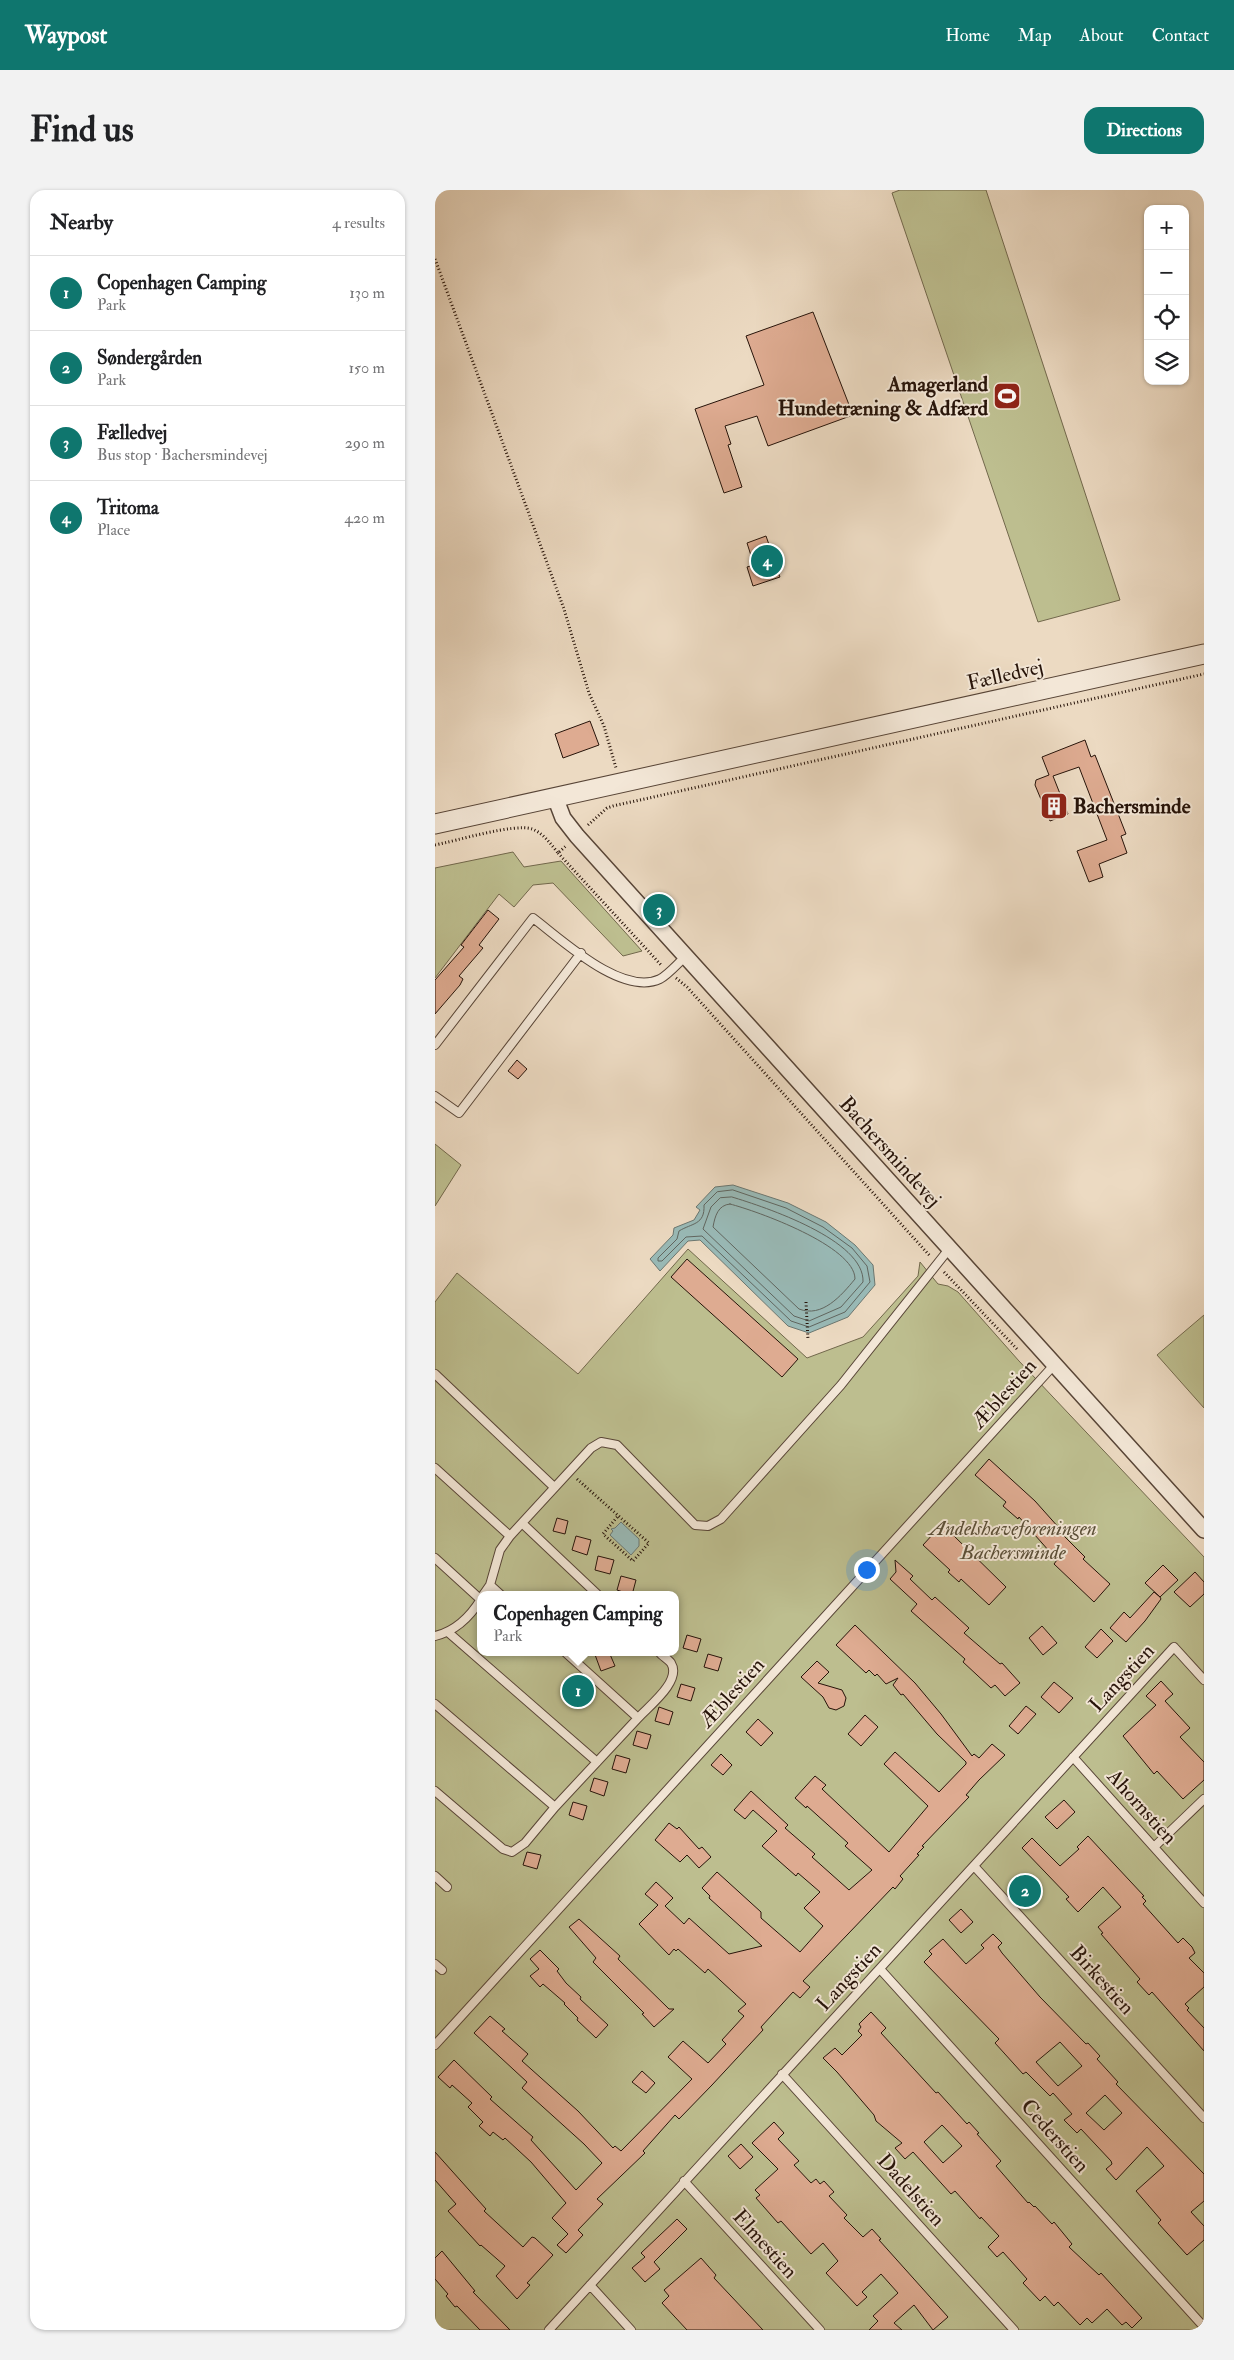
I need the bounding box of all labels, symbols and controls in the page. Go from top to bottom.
text: Waypost [25,20,107,51]
text: Home [945,24,990,47]
text: Map [1018,24,1052,47]
text: About [1080,24,1124,47]
text: Contact [1152,24,1209,47]
button: Directions [1084,107,1204,154]
text: Find us [30,108,134,152]
map controls [1144,205,1189,385]
button: + [1144,205,1189,250]
text: Nearby [50,209,113,236]
text: 4 results [332,213,385,233]
button: − [1144,250,1189,295]
text: Copenhagen Camping [97,271,266,295]
text: 1 [63,283,69,303]
text: 130 m [349,283,385,303]
text: Park [97,295,126,315]
button: locate [1144,295,1189,340]
button: layers [1144,340,1189,385]
text: Søndergården [97,346,202,370]
text: 2 [62,358,70,378]
text: 150 m [348,358,385,378]
text: Park [97,370,126,390]
place label: Amagerland Hundetræning & Adfærd [778,371,989,422]
sports icon: Amagerland Hundetræning & Adfærd [992,381,1022,411]
text: Fælledvej [97,421,167,445]
text: 3 [63,433,69,453]
text: 290 m [345,433,385,453]
text: Bus stop · Bachersmindevej [97,445,268,465]
text: Tritoma [97,496,159,520]
text: 4 [62,508,70,528]
text: 420 m [344,508,385,528]
text: Place [97,520,130,540]
pin: 4 [751,542,783,580]
street label: Fælledvej [964,653,1046,697]
building icon: Bachersminde [1039,791,1069,821]
place label: Bachersminde [1073,793,1191,820]
pin: 3 [643,891,675,929]
street label: Bachersmindevej [833,1091,947,1213]
street label: Æblestien [965,1353,1043,1436]
park label: Andelshaveforeningen Bachersminde [927,1515,1097,1566]
your location [854,1557,880,1583]
popup [477,1591,679,1656]
text: Copenhagen Camping [493,1602,663,1626]
text: Park [493,1626,522,1646]
street label: Langstien [1083,1638,1161,1718]
street label: Æblestien [693,1652,771,1735]
pin: 1 [562,1672,594,1710]
street label: Ahornstien [1100,1763,1183,1850]
pin: 2 [1009,1872,1041,1910]
street label: Langstien [810,1937,888,2017]
street label: Birkestien [1064,1940,1140,2021]
street label: Cederstien [1015,2093,1095,2179]
street label: Dadelstien [871,2148,951,2232]
street label: Elmestien [727,2204,803,2285]

